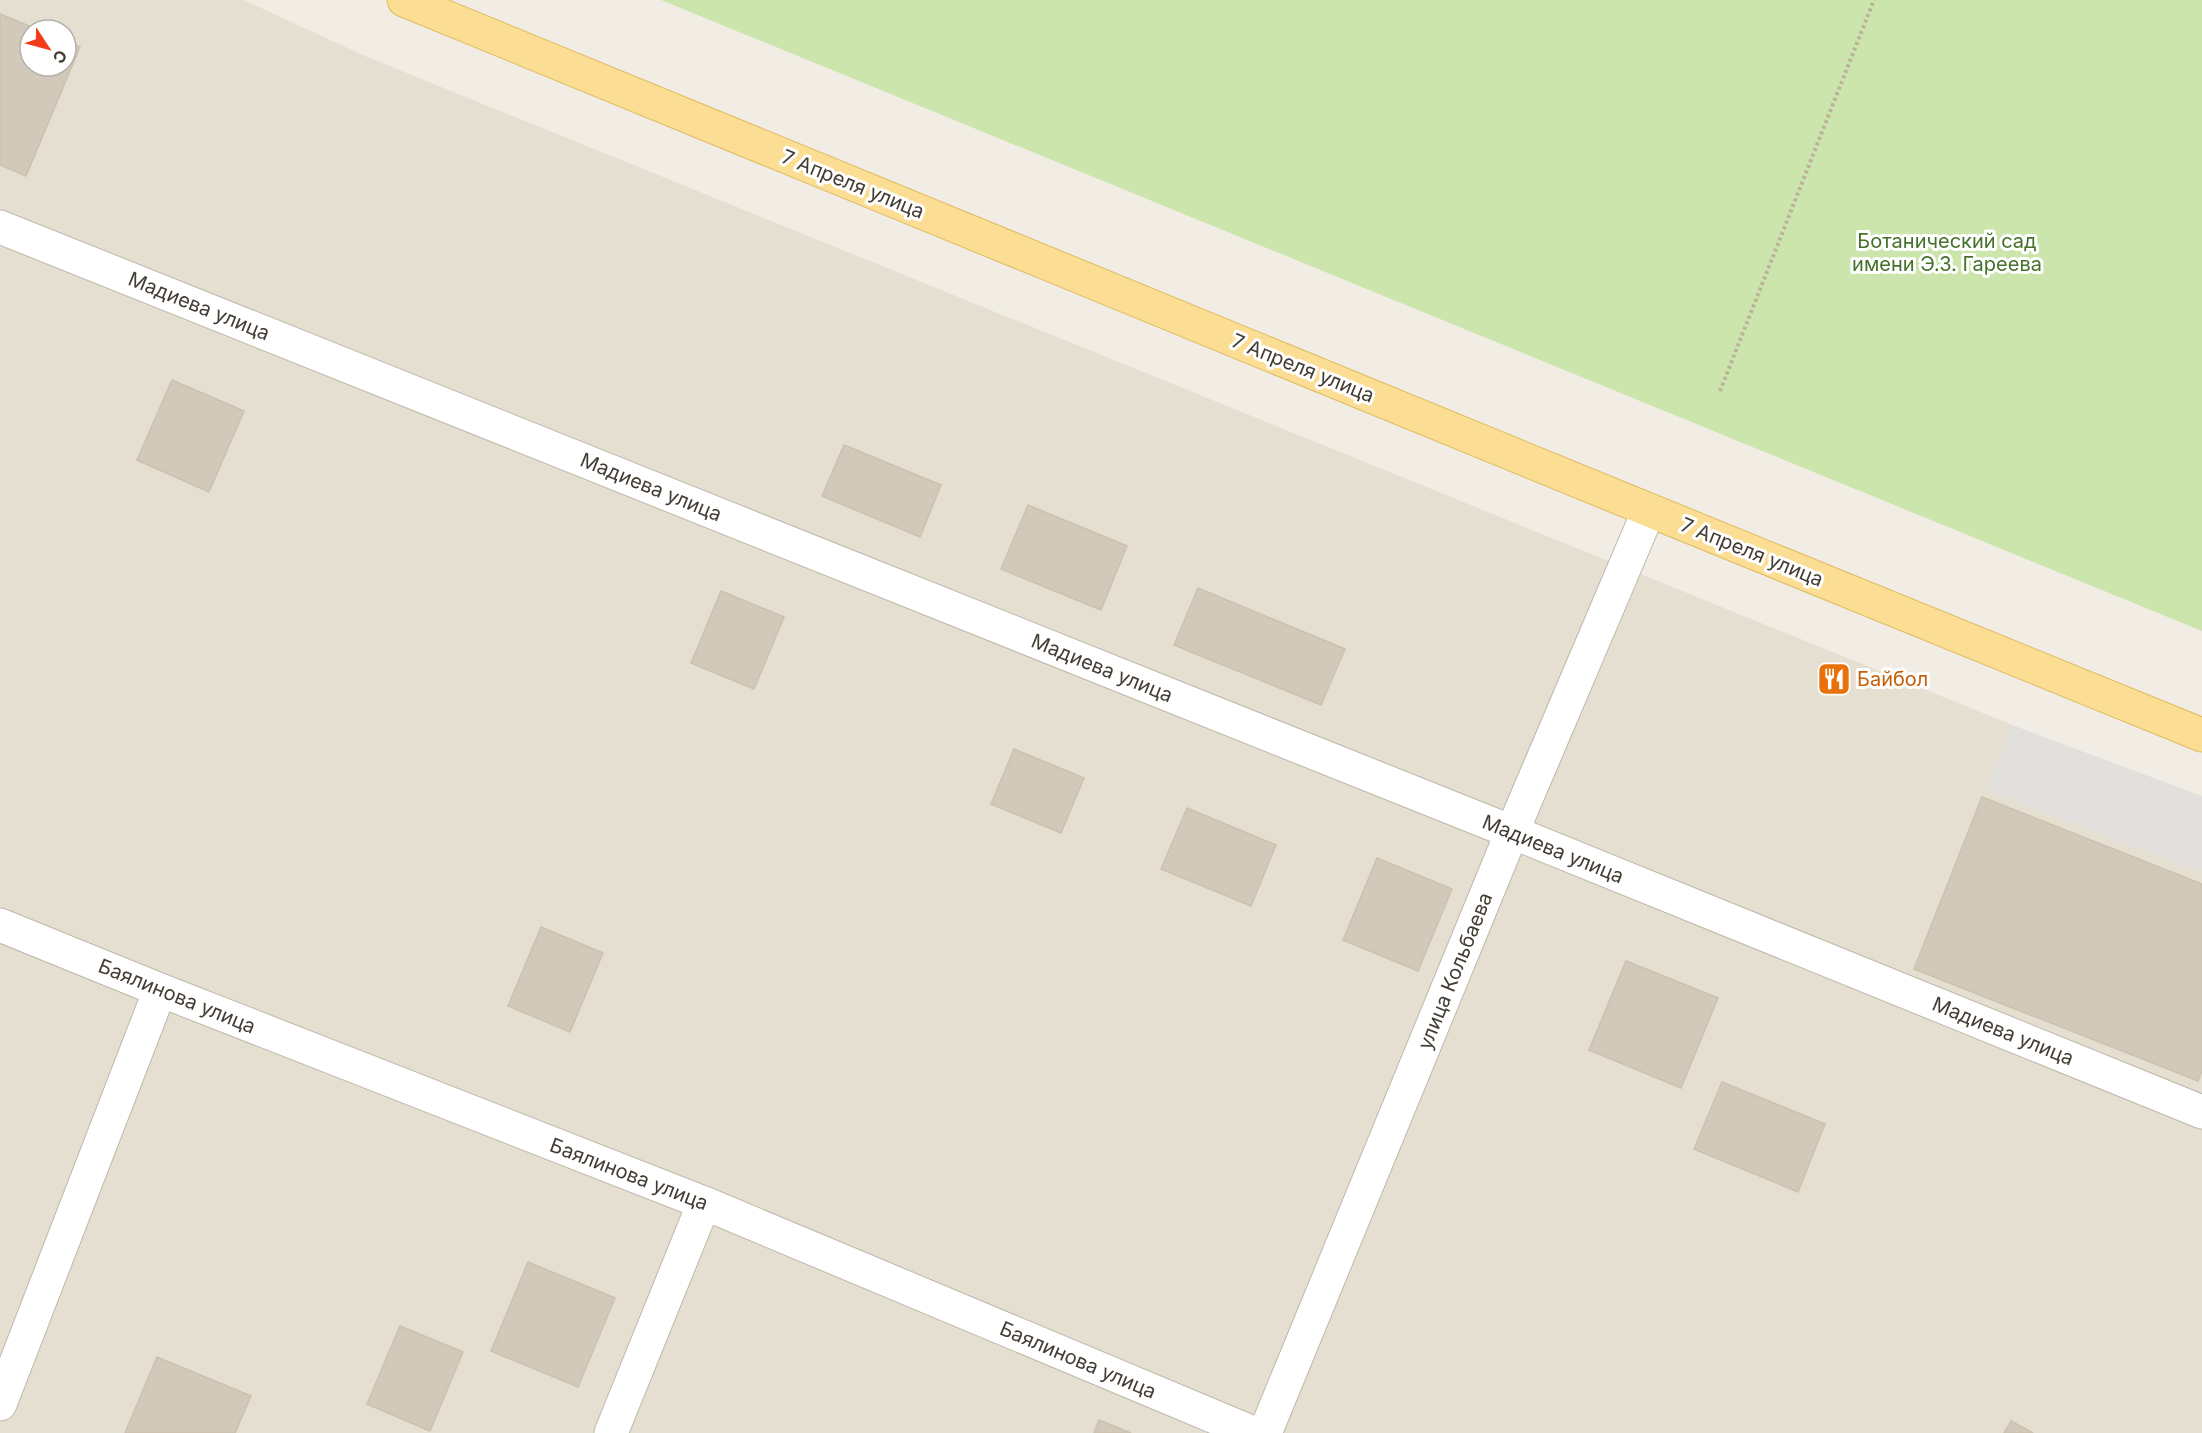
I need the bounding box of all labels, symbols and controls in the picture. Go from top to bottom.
north arrow [18,18,78,78]
text: С [48,46,72,68]
street label: 7 Апреля улица [778,145,928,223]
park label: Ботанический сад имени Э.З. Гареева [1852,229,2042,276]
street label: Мадиева улица [125,267,273,345]
street label: 7 Апреля улица [1228,329,1378,407]
street label: Мадиева улица [577,448,725,526]
street label: 7 Апреля улица [1677,513,1827,591]
street label: Мадиева улица [1028,629,1176,707]
restaurant icon: Байбол [1816,661,1852,697]
place label: Байбол [1857,667,1928,691]
street label: Мадиева улица [1479,810,1627,888]
street label: улица Кольбаева [1413,889,1497,1053]
street label: Баялинова улица [95,954,259,1038]
street label: Мадиева улица [1929,992,2077,1070]
street label: Баялинова улица [547,1133,711,1215]
street label: Баялинова улица [996,1316,1160,1404]

